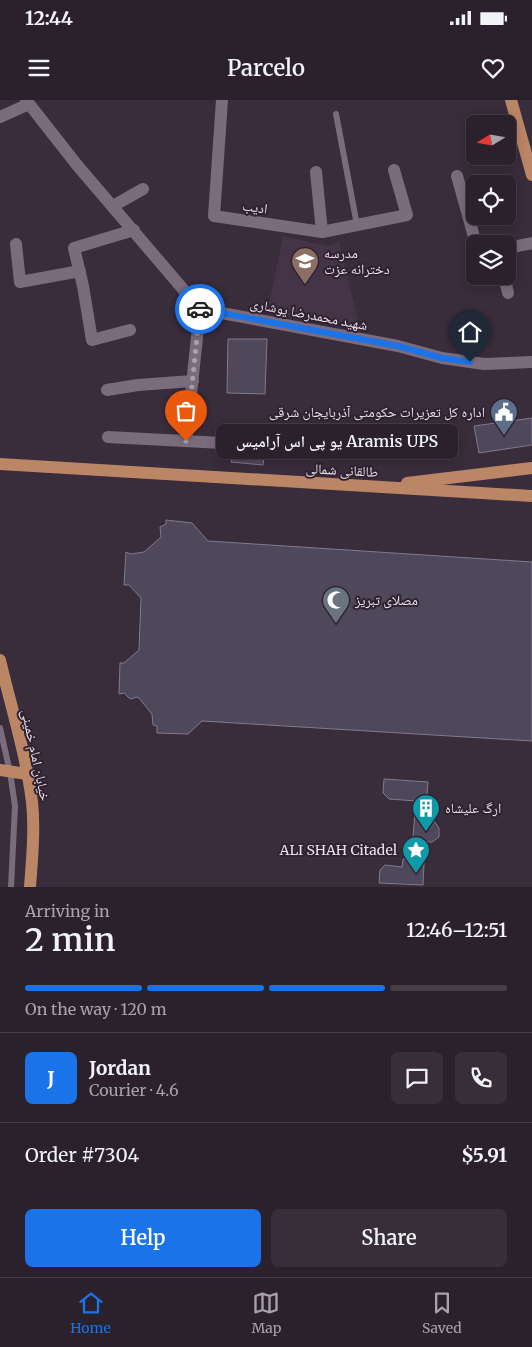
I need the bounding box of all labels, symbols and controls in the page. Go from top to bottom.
text: 12:44 [25,6,73,30]
icon: menu [25,54,53,82]
text: Parcelo [227,54,305,82]
icon: heart [479,54,507,82]
north arrow [466,115,516,165]
map controls [466,115,516,285]
button: locate [466,175,516,225]
street label: ادیب [241,196,269,218]
button: layers [466,235,516,285]
place label: مدرسه دخترانه عزت [324,244,390,278]
school or university icon: مدرسه دخترانه عزت [290,246,320,285]
courier [175,284,225,334]
street label: شهید محمدرضا یوشاری [249,294,369,334]
icon: car [186,295,214,323]
pin [449,311,491,362]
icon: home [456,318,484,346]
pin [165,390,207,441]
icon: bag [172,397,200,425]
public building icon: اداره کل تعزیرات حکومتی آذربایجان شرقی [489,397,519,436]
place label: اداره کل تعزیرات حکومتی آذربایجان شرقی [269,403,485,421]
callout: یو پی اس آرامیس Aramis UPS [216,424,458,458]
text: یو پی اس آرامیس Aramis UPS [236,431,438,451]
street label: طالقانی شمالی [305,459,379,481]
mosque icon: مصلای تبریز [321,585,351,624]
place label: مصلای تبریز [354,591,418,609]
street label: خیابان امام خمینی [17,708,55,803]
building icon: ارگ علیشاه [411,793,441,832]
place label: ارگ علیشاه [445,799,501,817]
place icon: ALI SHAH Citadel [401,835,431,874]
place label: ALI SHAH Citadel [279,841,398,859]
text: Arriving in [25,901,110,921]
text: 12:46–12:51 [406,918,507,942]
text: 2 min [25,920,115,960]
text: On the way · 120 m [25,999,167,1019]
button: chat [391,1052,443,1104]
button: phone [455,1052,507,1104]
text: Jordan [89,1056,151,1080]
text: J [47,1066,55,1090]
text: Courier · 4.6 [89,1080,179,1100]
text: Order #7304 [25,1143,139,1167]
text: $5.91 [461,1143,507,1167]
button: Help [25,1209,261,1267]
button: Share [271,1209,507,1267]
tab: Home [70,1289,111,1337]
tab: Map [251,1289,281,1337]
tab: Saved [422,1289,462,1337]

